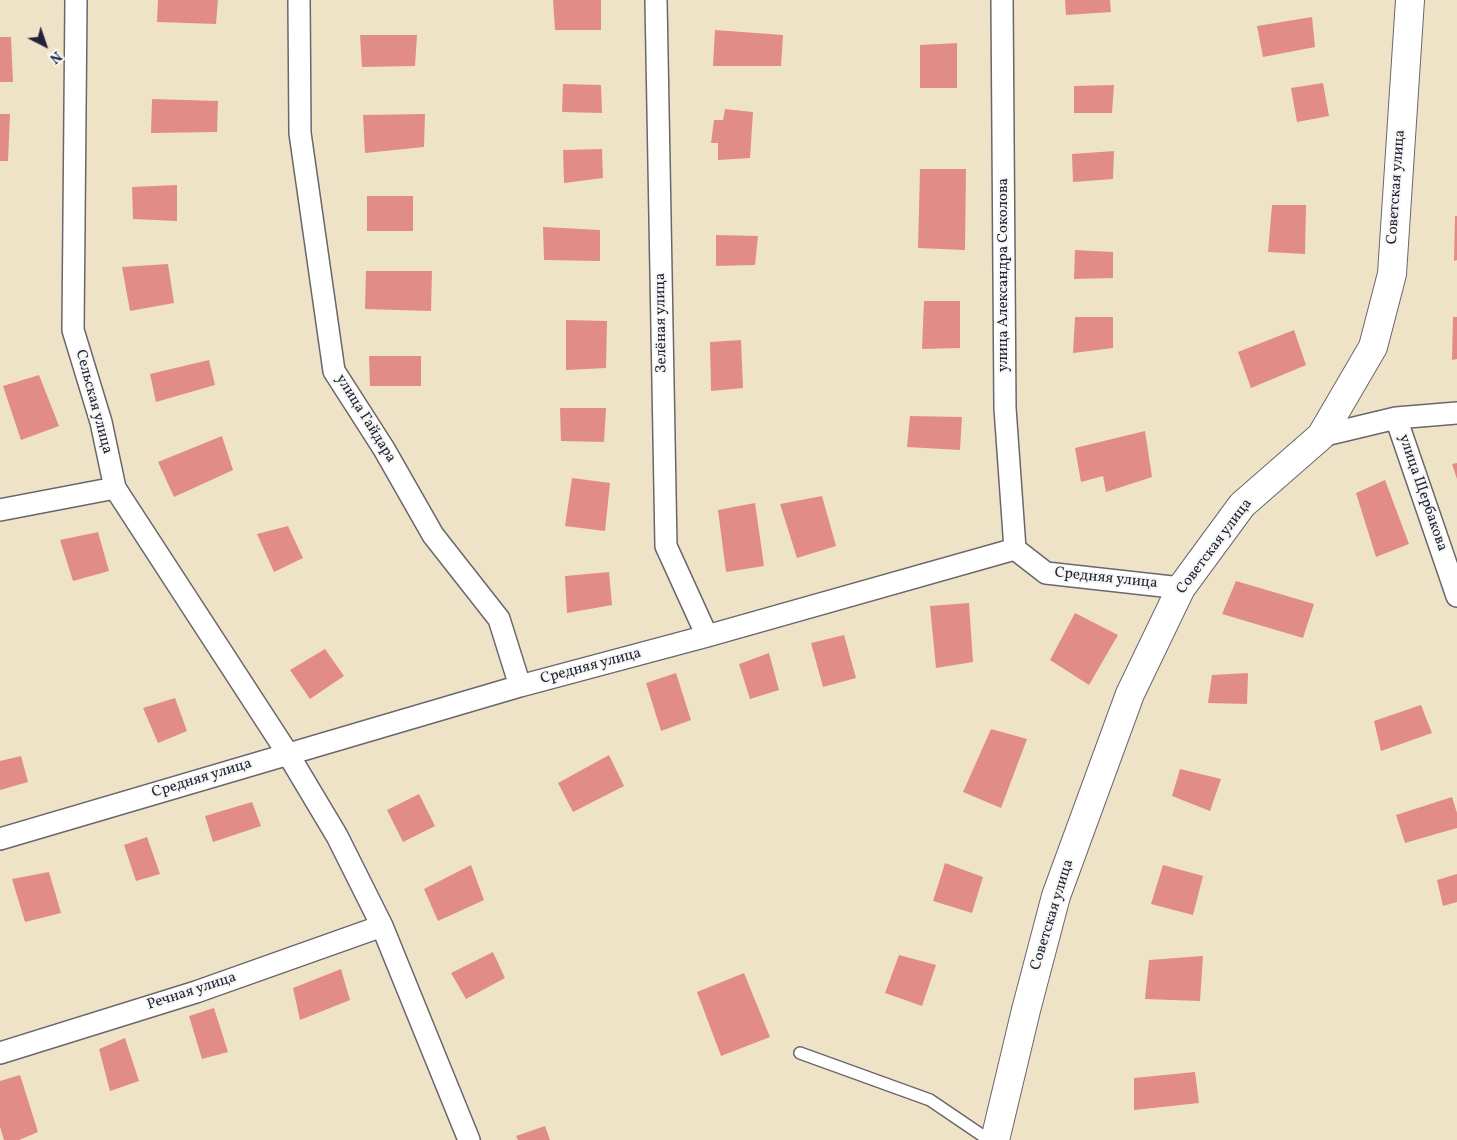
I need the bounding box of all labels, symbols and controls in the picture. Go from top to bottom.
north arrow [20,20,70,70]
text: N [45,46,65,67]
street label: Советская улица [1384,129,1410,245]
street label: улица Александра Соколова [995,178,1013,372]
street label: Зелёная улица [652,273,672,373]
street label: Сельская улица [70,348,116,456]
street label: улица Гайдара [331,372,399,466]
street label: улица Щербакова [1394,432,1450,554]
street label: Советская улица [1173,496,1257,598]
street label: Средняя улица [1054,565,1158,593]
street label: Средняя улица [539,645,643,689]
street label: Средняя улица [150,755,254,803]
street label: Советская улица [1028,858,1078,972]
street label: Речная улица [145,969,239,1015]

